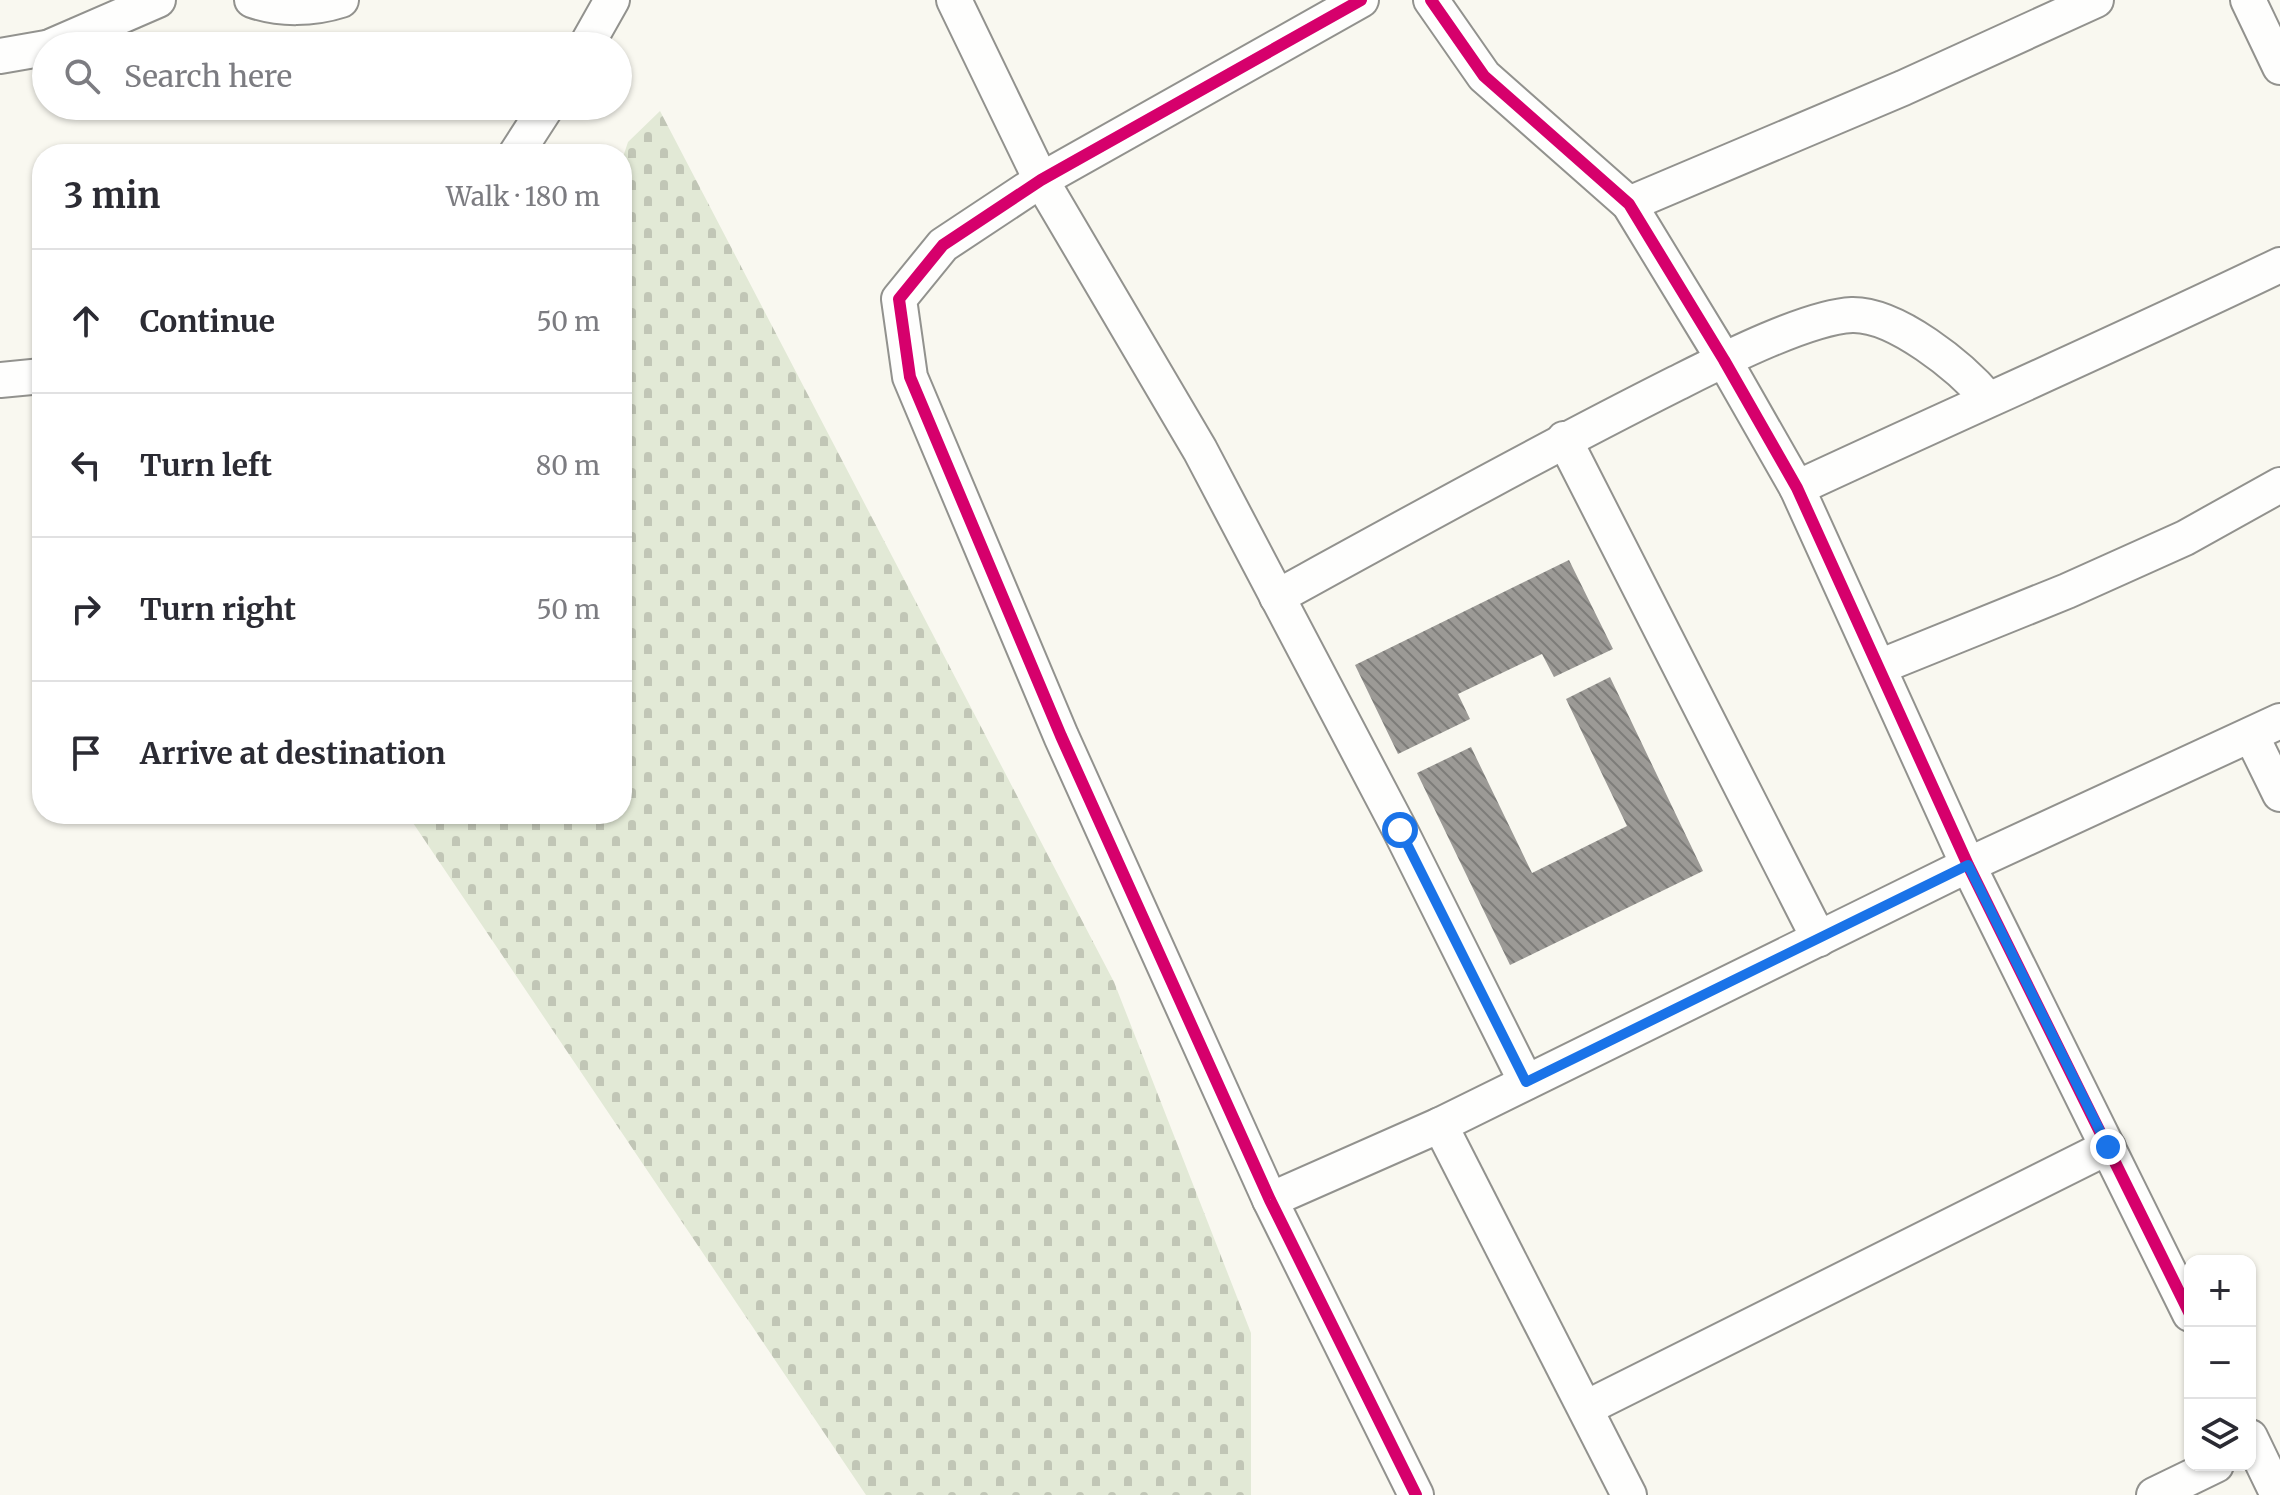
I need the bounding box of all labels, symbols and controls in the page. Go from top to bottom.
search box [32,32,632,120]
icon: search [60,54,104,98]
text: Search here [124,57,292,95]
text: 3 min [64,175,160,217]
text: Walk · 180 m [446,180,600,213]
icon: ahead [64,299,108,343]
text: Continue [140,302,275,340]
text: 50 m [536,305,600,338]
icon: left [64,443,108,487]
text: Turn left [140,446,272,484]
text: 80 m [536,449,600,482]
icon: right [64,587,108,631]
text: Turn right [140,590,296,628]
text: 50 m [536,593,600,626]
icon: arrive [64,731,108,775]
text: Arrive at destination [140,734,446,772]
route start [1382,812,1418,848]
route end [2090,1129,2126,1165]
map controls [2184,1255,2256,1471]
button: + [2184,1255,2256,1327]
button: − [2184,1327,2256,1399]
button: layers [2184,1399,2256,1471]

